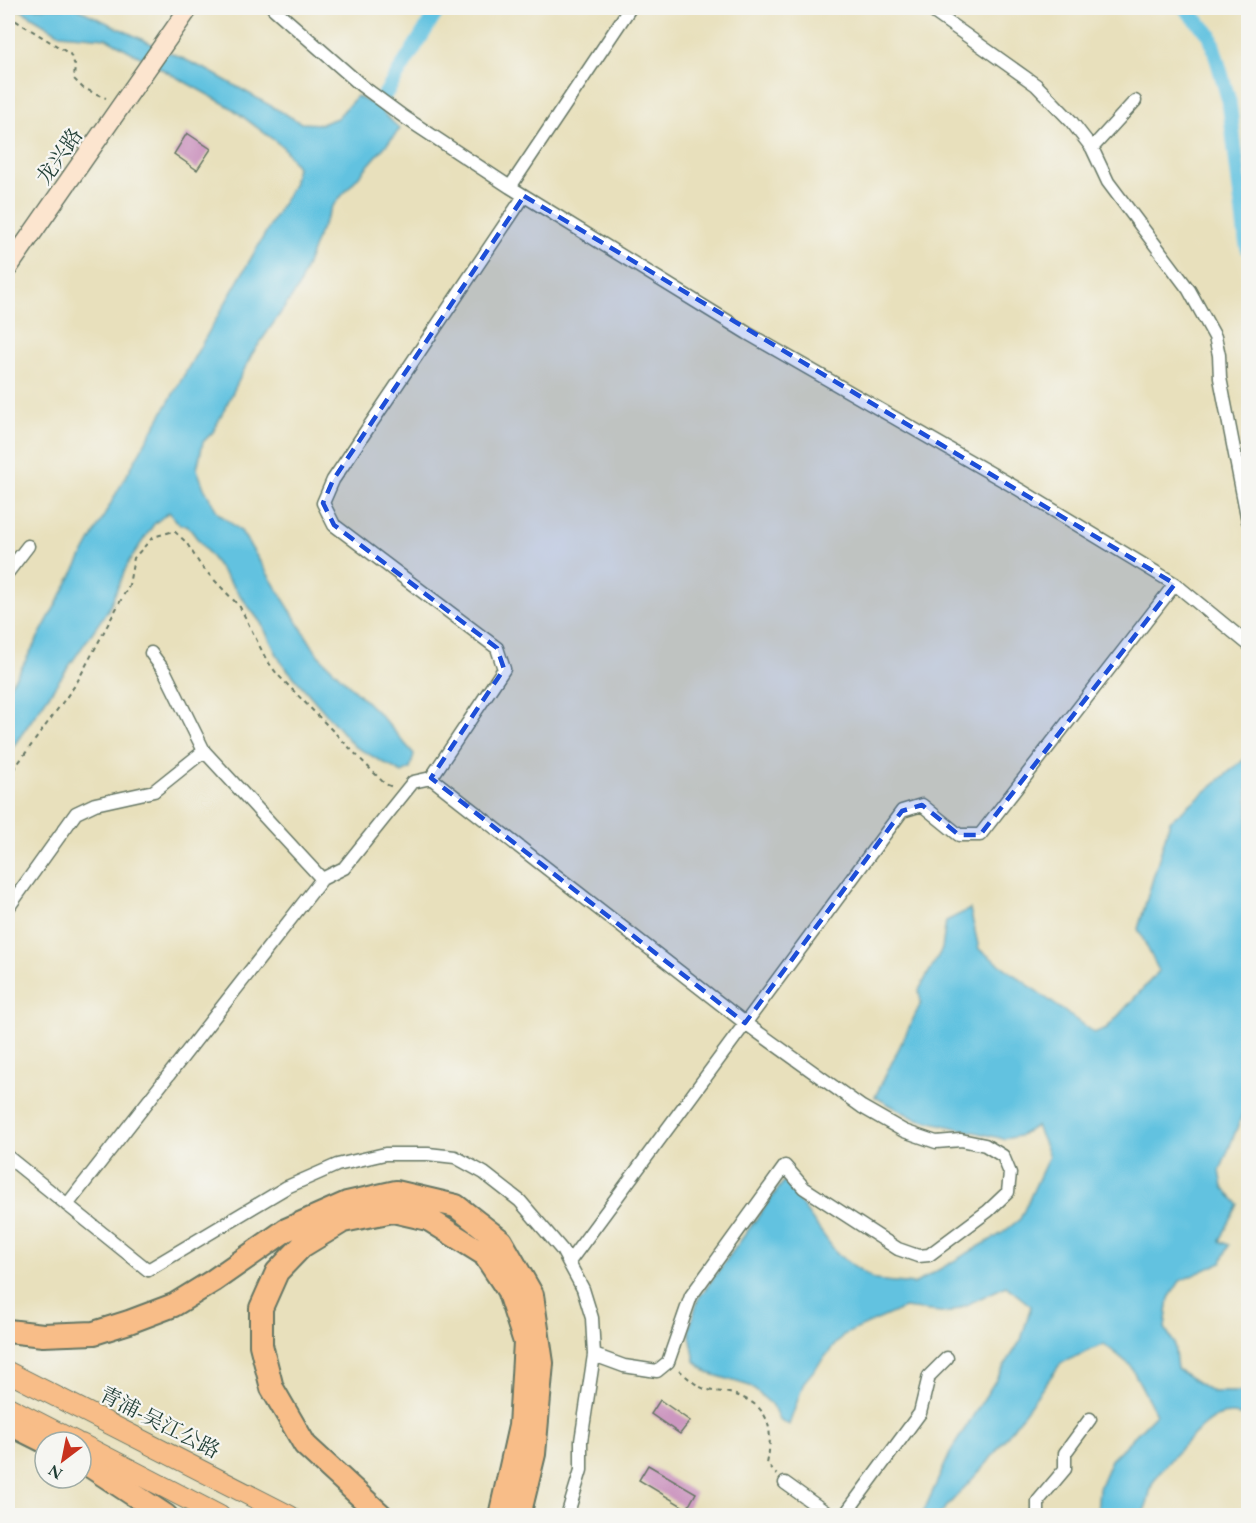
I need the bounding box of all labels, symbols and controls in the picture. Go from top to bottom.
street label: 龙兴路 [30,122,88,190]
street label: 青浦-吴江公路 [95,1380,225,1464]
north arrow [33,1430,93,1490]
text: N [44,1460,66,1485]

